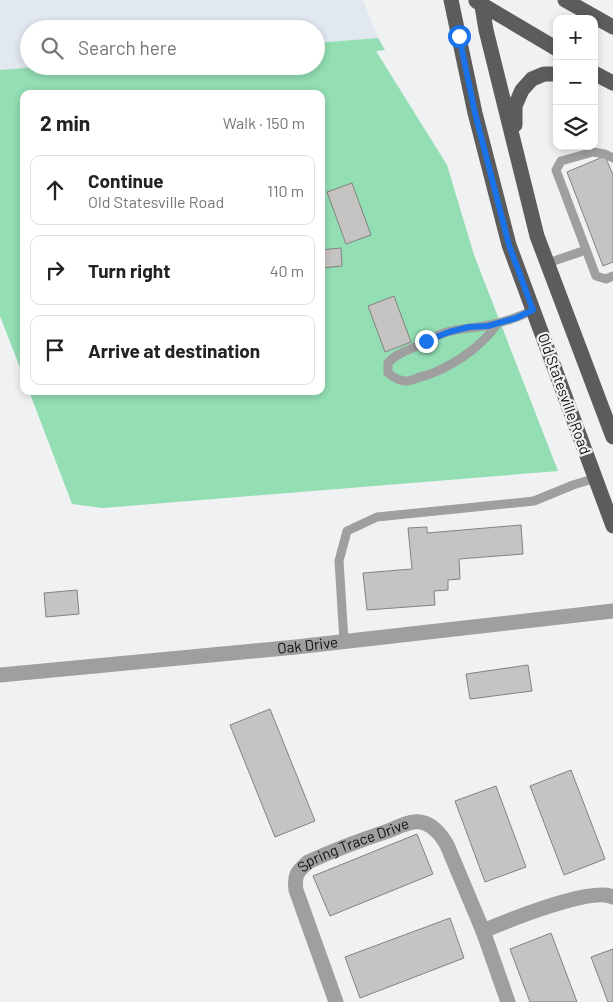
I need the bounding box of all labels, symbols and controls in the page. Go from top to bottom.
map controls [553,15,598,150]
button: + [553,15,598,60]
search box [20,20,325,75]
route start [448,25,471,48]
icon: search [38,34,66,62]
text: Search here [78,36,177,59]
button: − [553,60,598,105]
button: layers [553,105,598,150]
text: 2 min [40,110,90,135]
text: Walk · 150 m [223,113,305,132]
text: Continue [88,169,164,192]
icon: ahead [41,176,69,204]
text: 110 m [267,181,304,200]
text: Old Statesville Road [88,192,224,211]
icon: right [41,256,69,284]
text: Turn right [88,259,170,282]
text: 40 m [270,261,304,280]
route end [415,330,438,353]
street label: Old Statesville Road [535,331,595,457]
icon: arrive [41,336,69,364]
text: Arrive at destination [88,339,260,362]
street label: Oak Drive [276,632,339,657]
street label: Spring Trace Drive [293,813,411,875]

